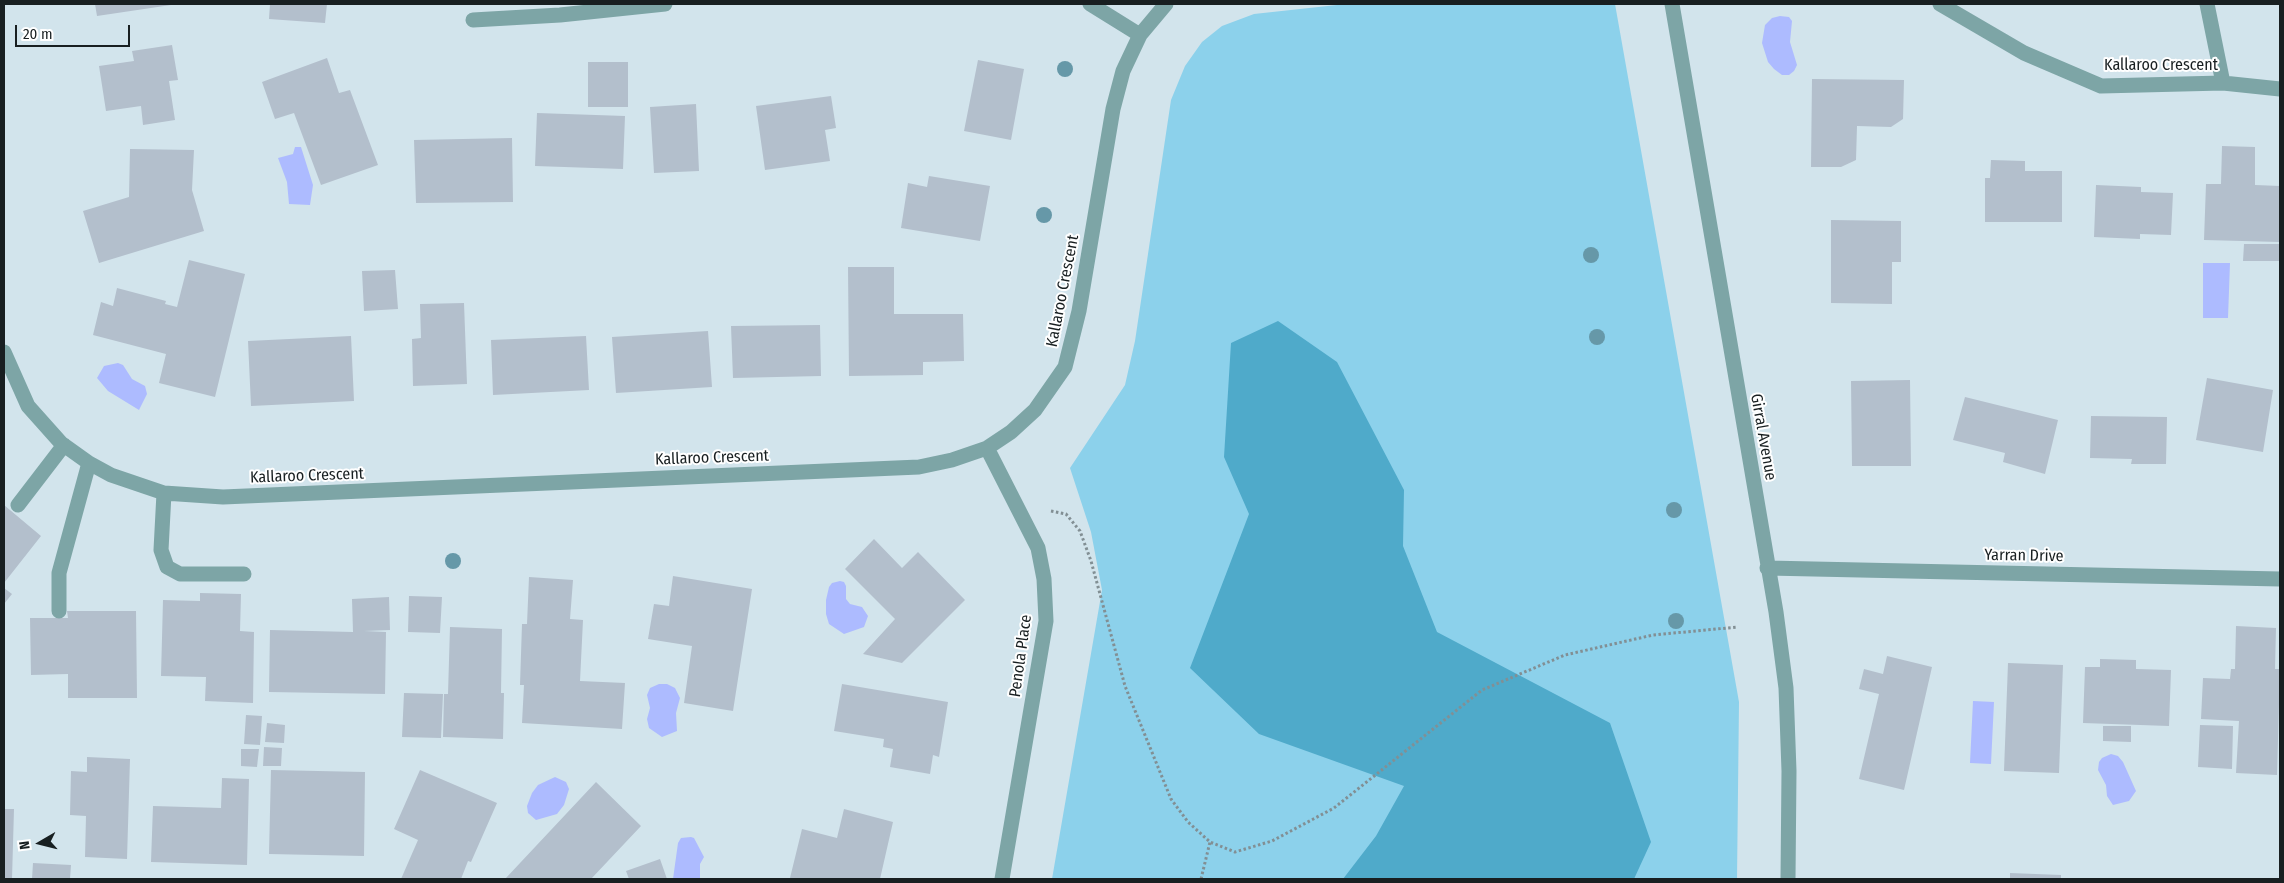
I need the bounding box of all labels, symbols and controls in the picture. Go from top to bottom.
scale bar [18,15,132,47]
text: 20 m [23,25,53,43]
street label: Kallaroo Crescent [2104,56,2218,76]
street label: Kallaroo Crescent [1043,233,1083,349]
street label: Girral Avenue [1746,392,1780,482]
street label: Kallaroo Crescent [655,446,769,470]
street label: Kallaroo Crescent [250,464,364,488]
street label: Yarran Drive [1984,546,2064,566]
street label: Penola Place [1006,614,1036,698]
north arrow [15,818,65,868]
text: N [16,840,34,851]

